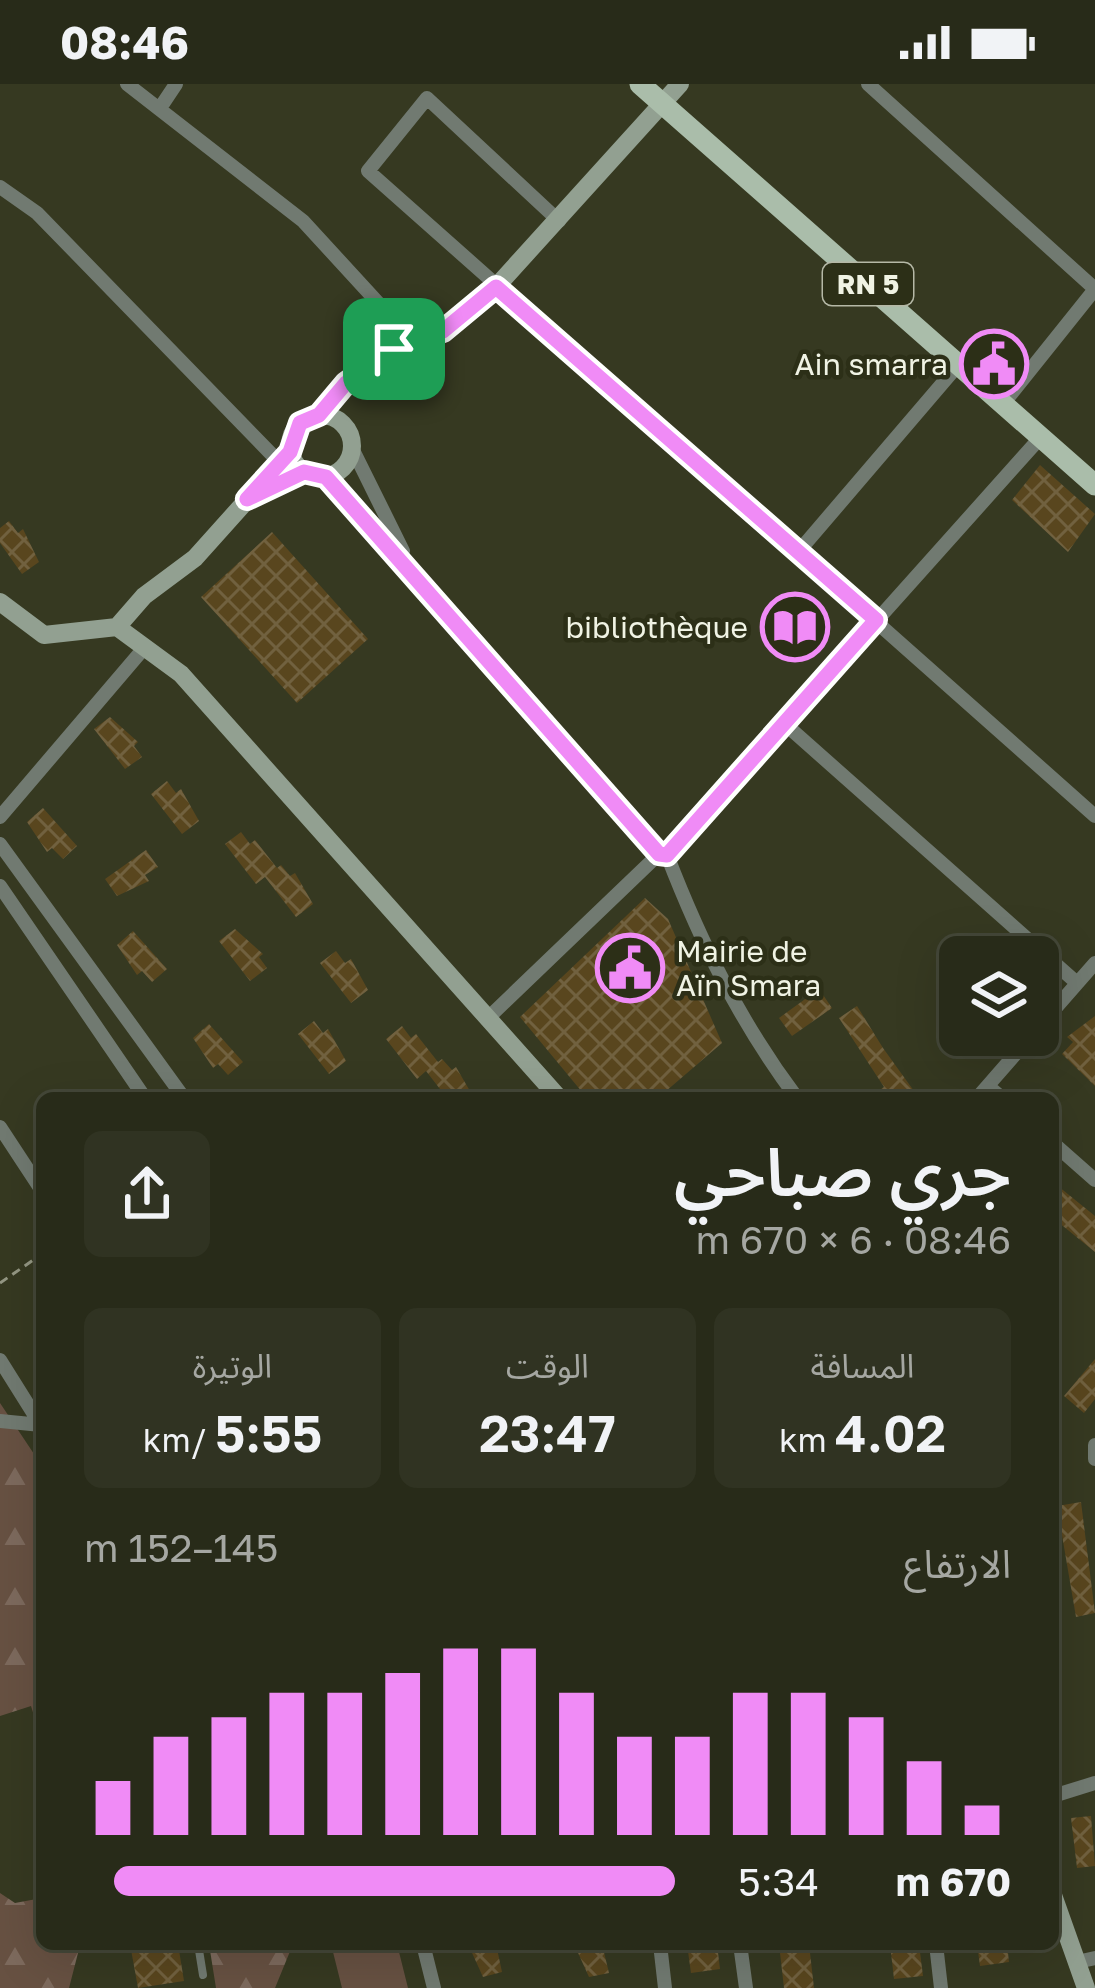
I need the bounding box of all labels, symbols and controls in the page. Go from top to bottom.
text: 08:46 [60,15,189,69]
road number: RN 5 [823,263,913,305]
pin [343,298,445,400]
icon: arrive [361,316,427,382]
public building icon: Ain smarra [959,329,1029,399]
place label: Ain smarra [794,346,948,382]
library icon: bibliothèque [760,592,830,662]
place label: bibliothèque [566,609,748,645]
public building icon: Mairie de Aïn Smara [595,933,665,1003]
place label: Mairie de Aïn Smara [676,933,821,1003]
map controls [939,936,1059,1056]
button: layers [939,936,1059,1056]
button: share [84,1131,210,1257]
text: جري صباحي [674,1131,1011,1211]
text: 08:46 · 6 × 670 m [695,1216,1011,1263]
text: الوتيرة [193,1346,272,1385]
text: الوقت [506,1346,589,1385]
text: المسافة [811,1346,914,1385]
text: 5:55 [215,1402,322,1463]
text: 23:47 [479,1402,616,1463]
text: 4.02 [835,1402,946,1463]
text: /km [143,1420,215,1459]
text: km [779,1420,835,1459]
text: 145–152 m [84,1524,278,1571]
text: الارتفاع [904,1540,1011,1587]
text: 5:34 [738,1858,819,1905]
text: 670 m [896,1858,1011,1905]

